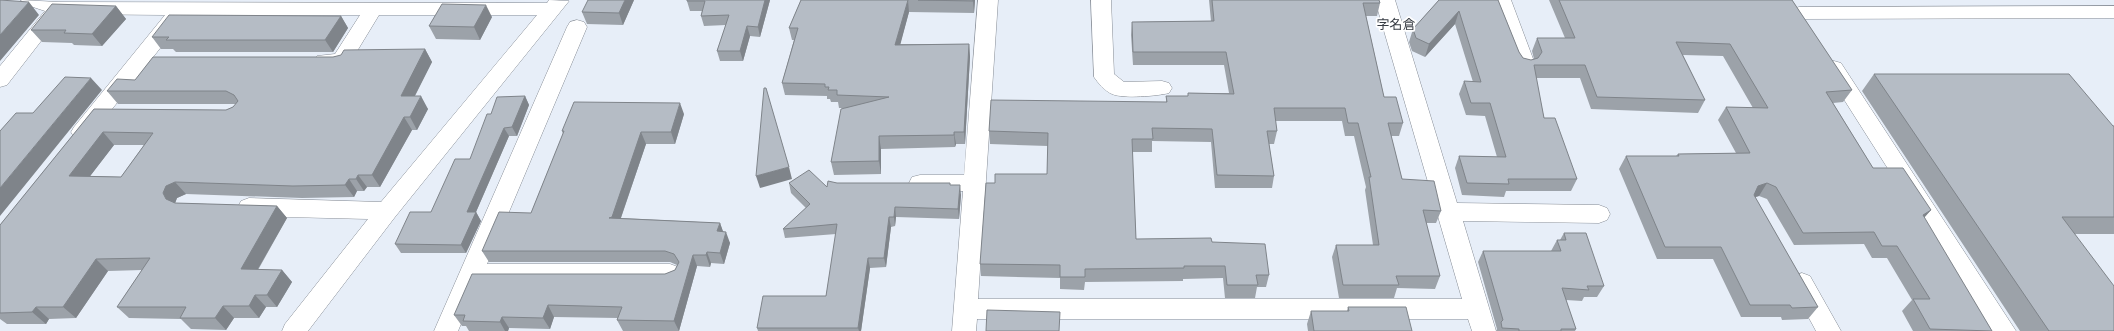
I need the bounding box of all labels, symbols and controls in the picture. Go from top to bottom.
district label: 字名倉 [1376,16,1416,33]

